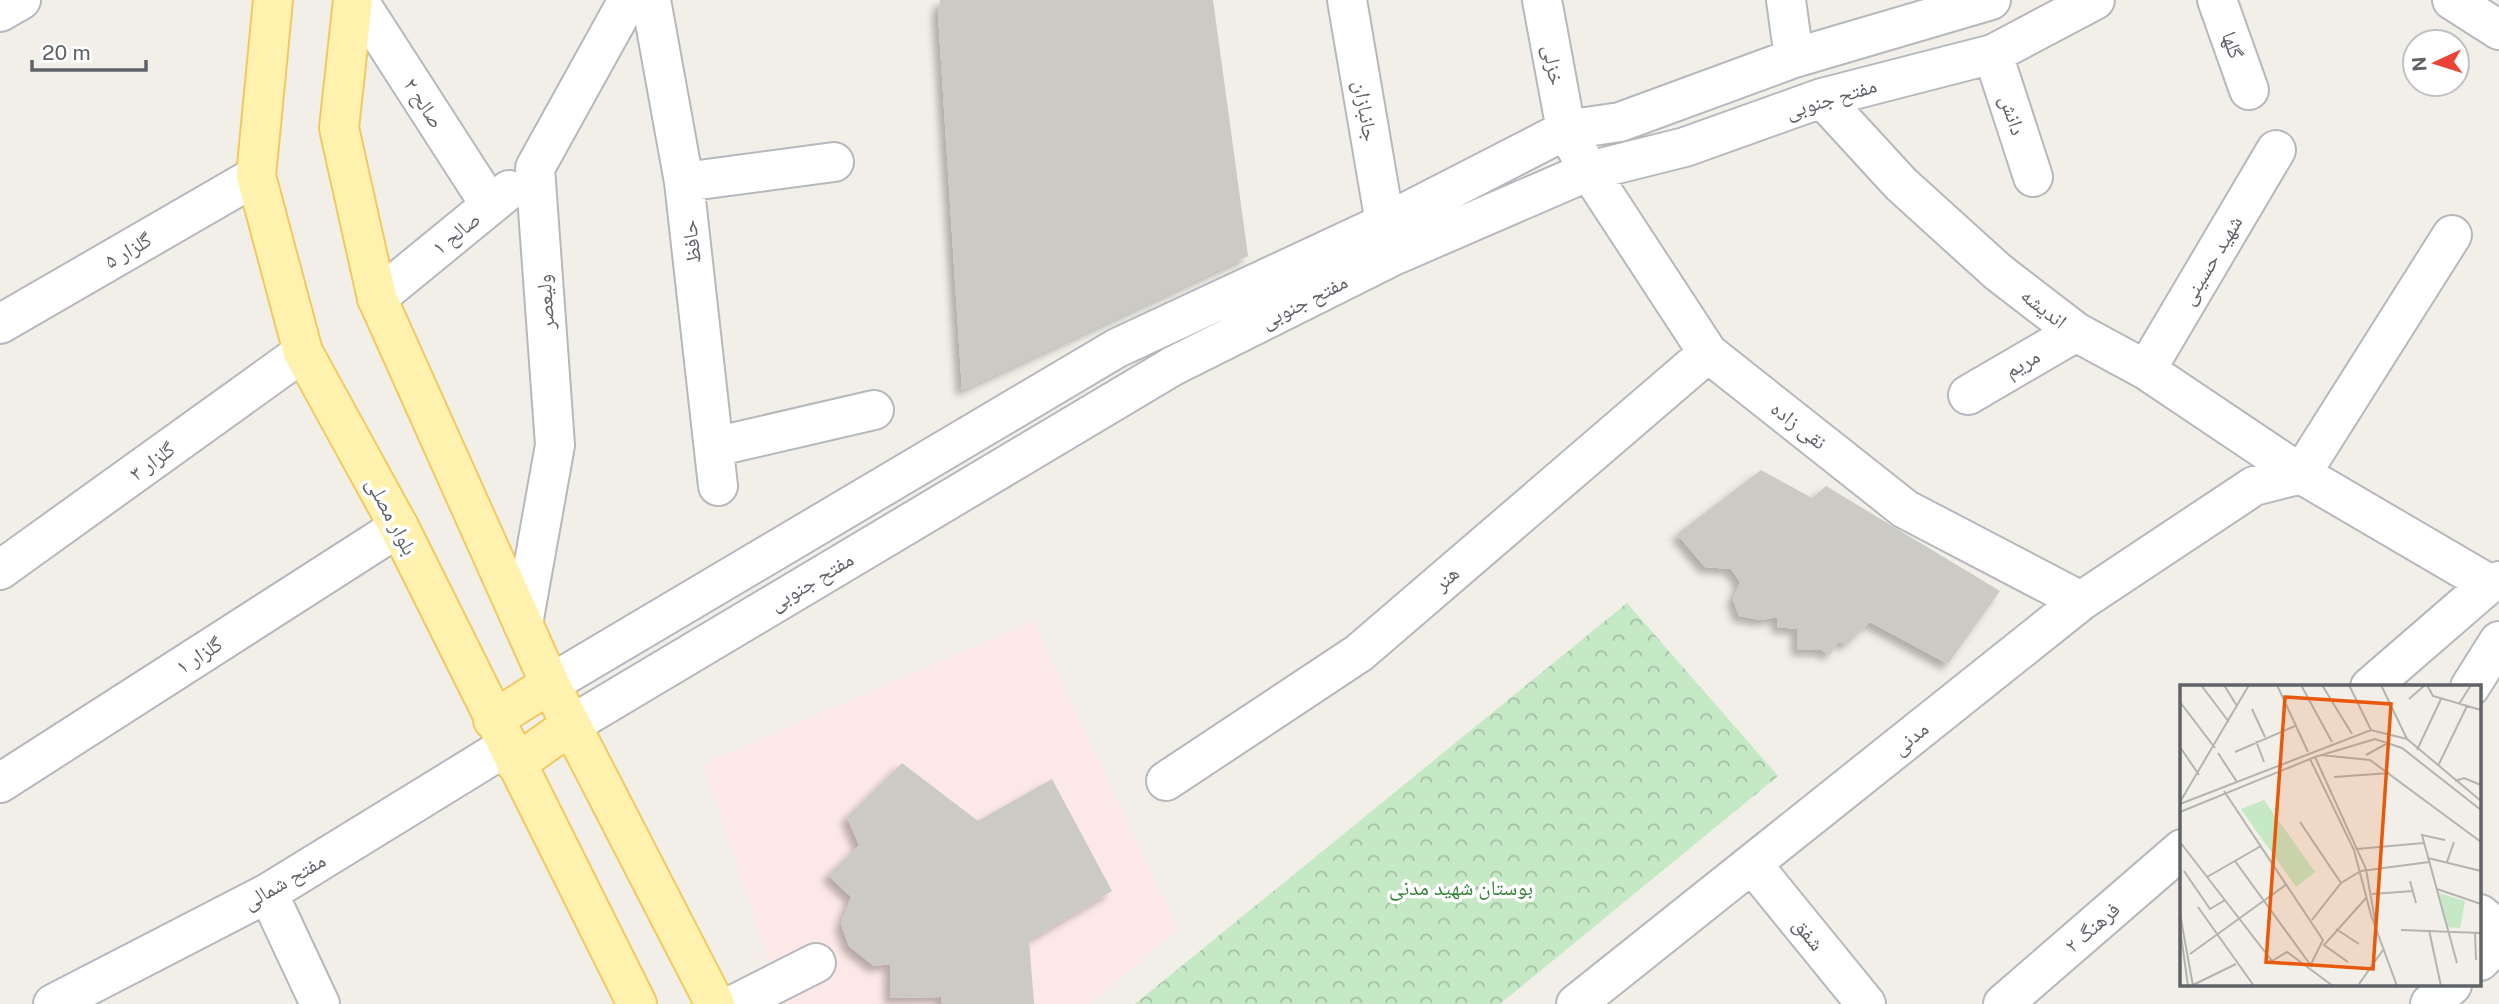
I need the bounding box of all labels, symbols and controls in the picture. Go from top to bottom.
scale bar [32,28,145,72]
street label: گلها [2217,28,2249,62]
north arrow [2401,28,2471,98]
text: 20 m [42,40,91,65]
street label: خزلی [1537,43,1570,87]
text: N [2408,56,2431,72]
street label: مفتح جنوبی [1782,72,1880,125]
street label: صالح ۲ [398,73,449,133]
street label: جانبازان [1348,79,1384,143]
street label: دانش [1994,92,2031,139]
street label: صالح ۱ [427,206,486,261]
street label: شهید حسینی [2175,211,2248,310]
street label: حافظ [676,219,706,265]
street label: گلزار ۵ [100,227,156,273]
street label: مفتح جنوبی [1257,269,1352,334]
street label: ولیعصر [531,274,559,331]
street label: اندیشه [2016,282,2072,334]
street label: مریم [2000,343,2045,385]
street label: نقی زاده [1766,396,1832,455]
street label: گلزار ۳ [124,436,180,486]
street label: بلوار مصلی [360,473,423,560]
street label: مفتح جنوبی [764,546,858,617]
street label: هنر [1427,560,1464,596]
street label: گلزار ۱ [171,631,227,679]
inset map [2180,685,2482,986]
street label: مدنی [1887,716,1934,761]
street label: مفتح شمالی [238,847,330,915]
park label: بوستان شهید مدنی [1389,875,1533,901]
street label: فرهنگ ۲ [2059,896,2125,958]
street label: شفق [1787,912,1830,956]

